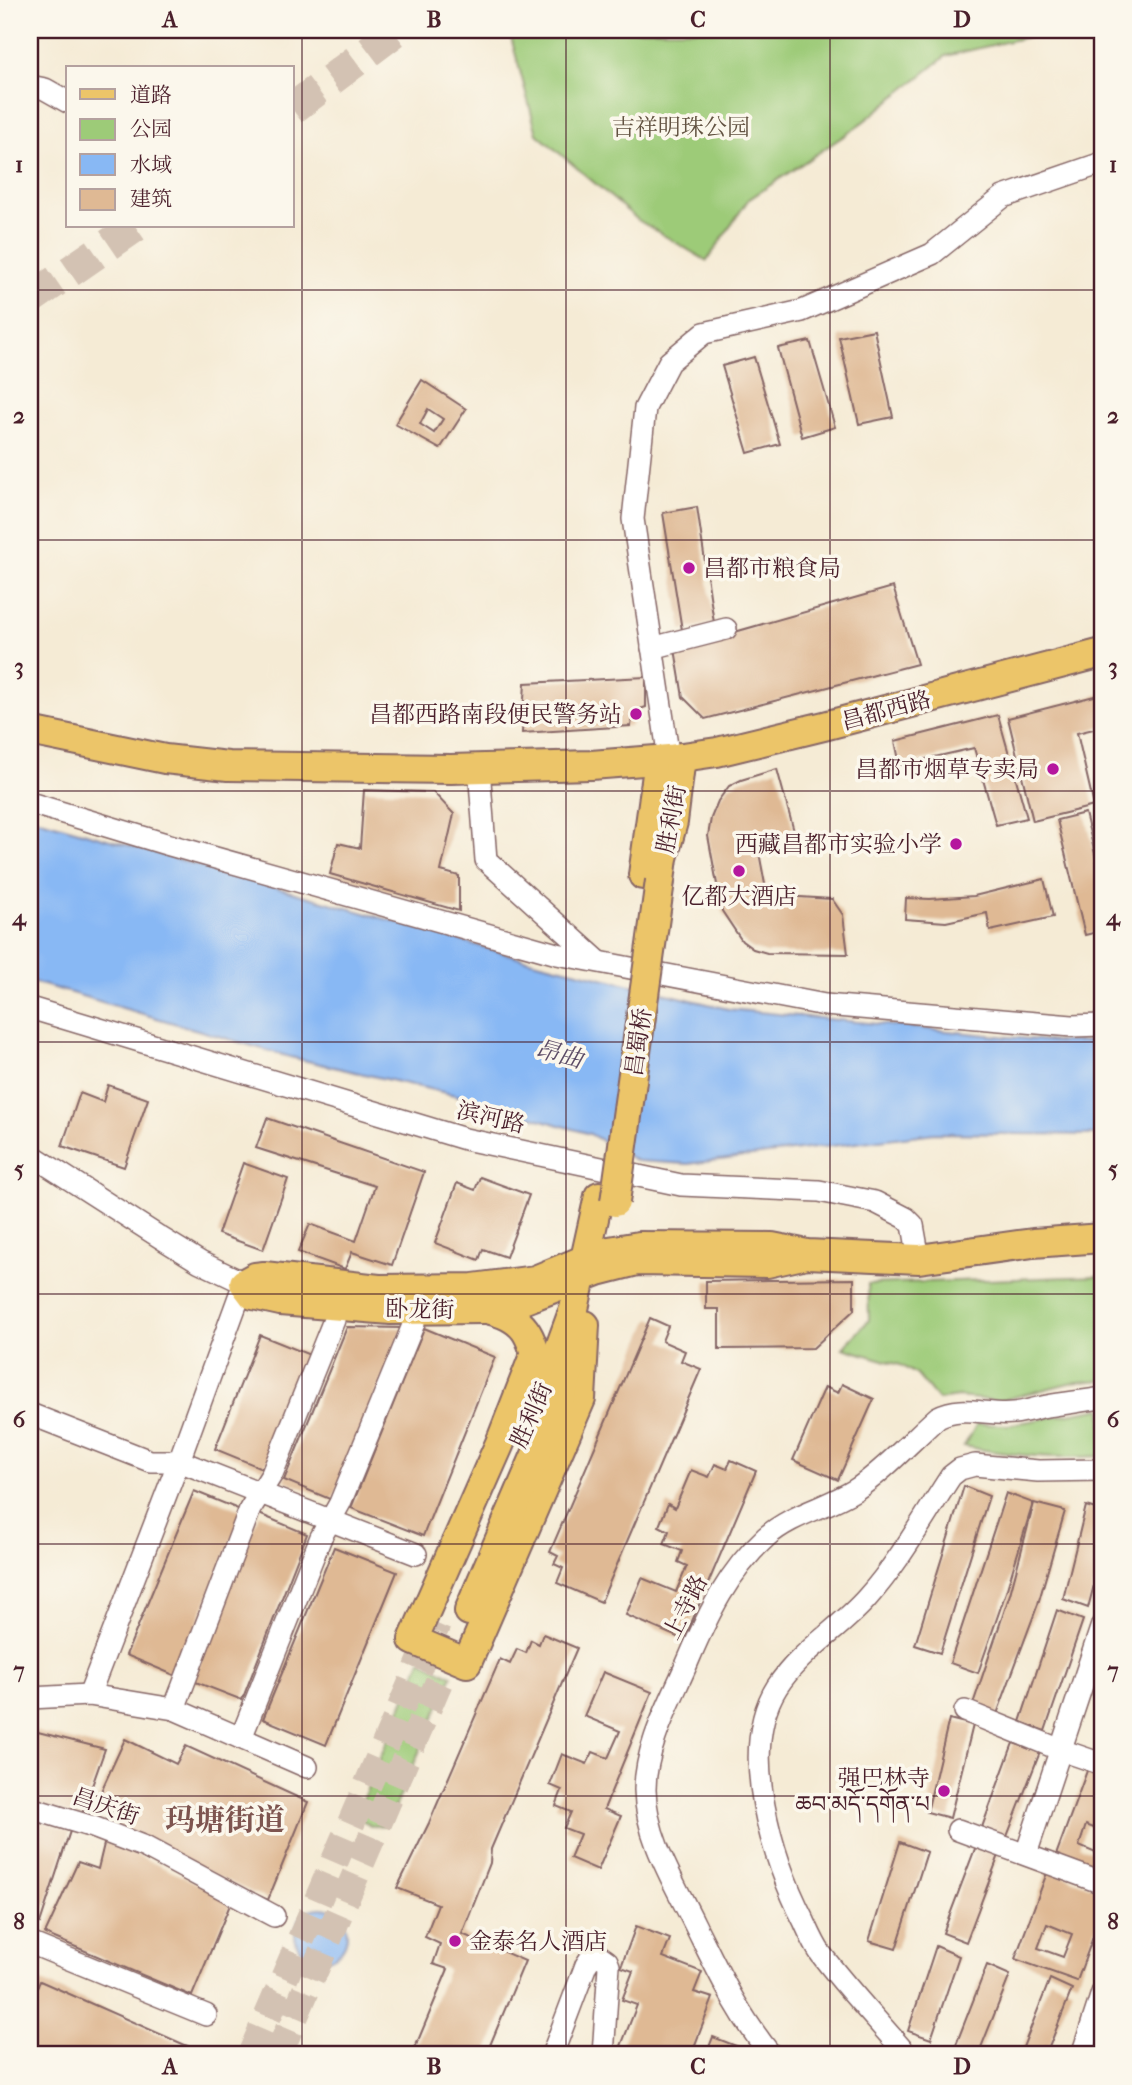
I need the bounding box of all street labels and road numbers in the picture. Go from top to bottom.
street label: 昌都西路 [838,686,934,735]
street label: 胜利街 [652,783,691,856]
street label: 昌蜀桥 [620,1006,657,1078]
street label: 滨河路 [454,1097,528,1138]
street label: 卧龙街 [385,1295,455,1324]
street label: 胜利街 [505,1378,558,1452]
street label: 上寺路 [658,1570,713,1644]
street label: 昌庆街 [69,1782,143,1830]

